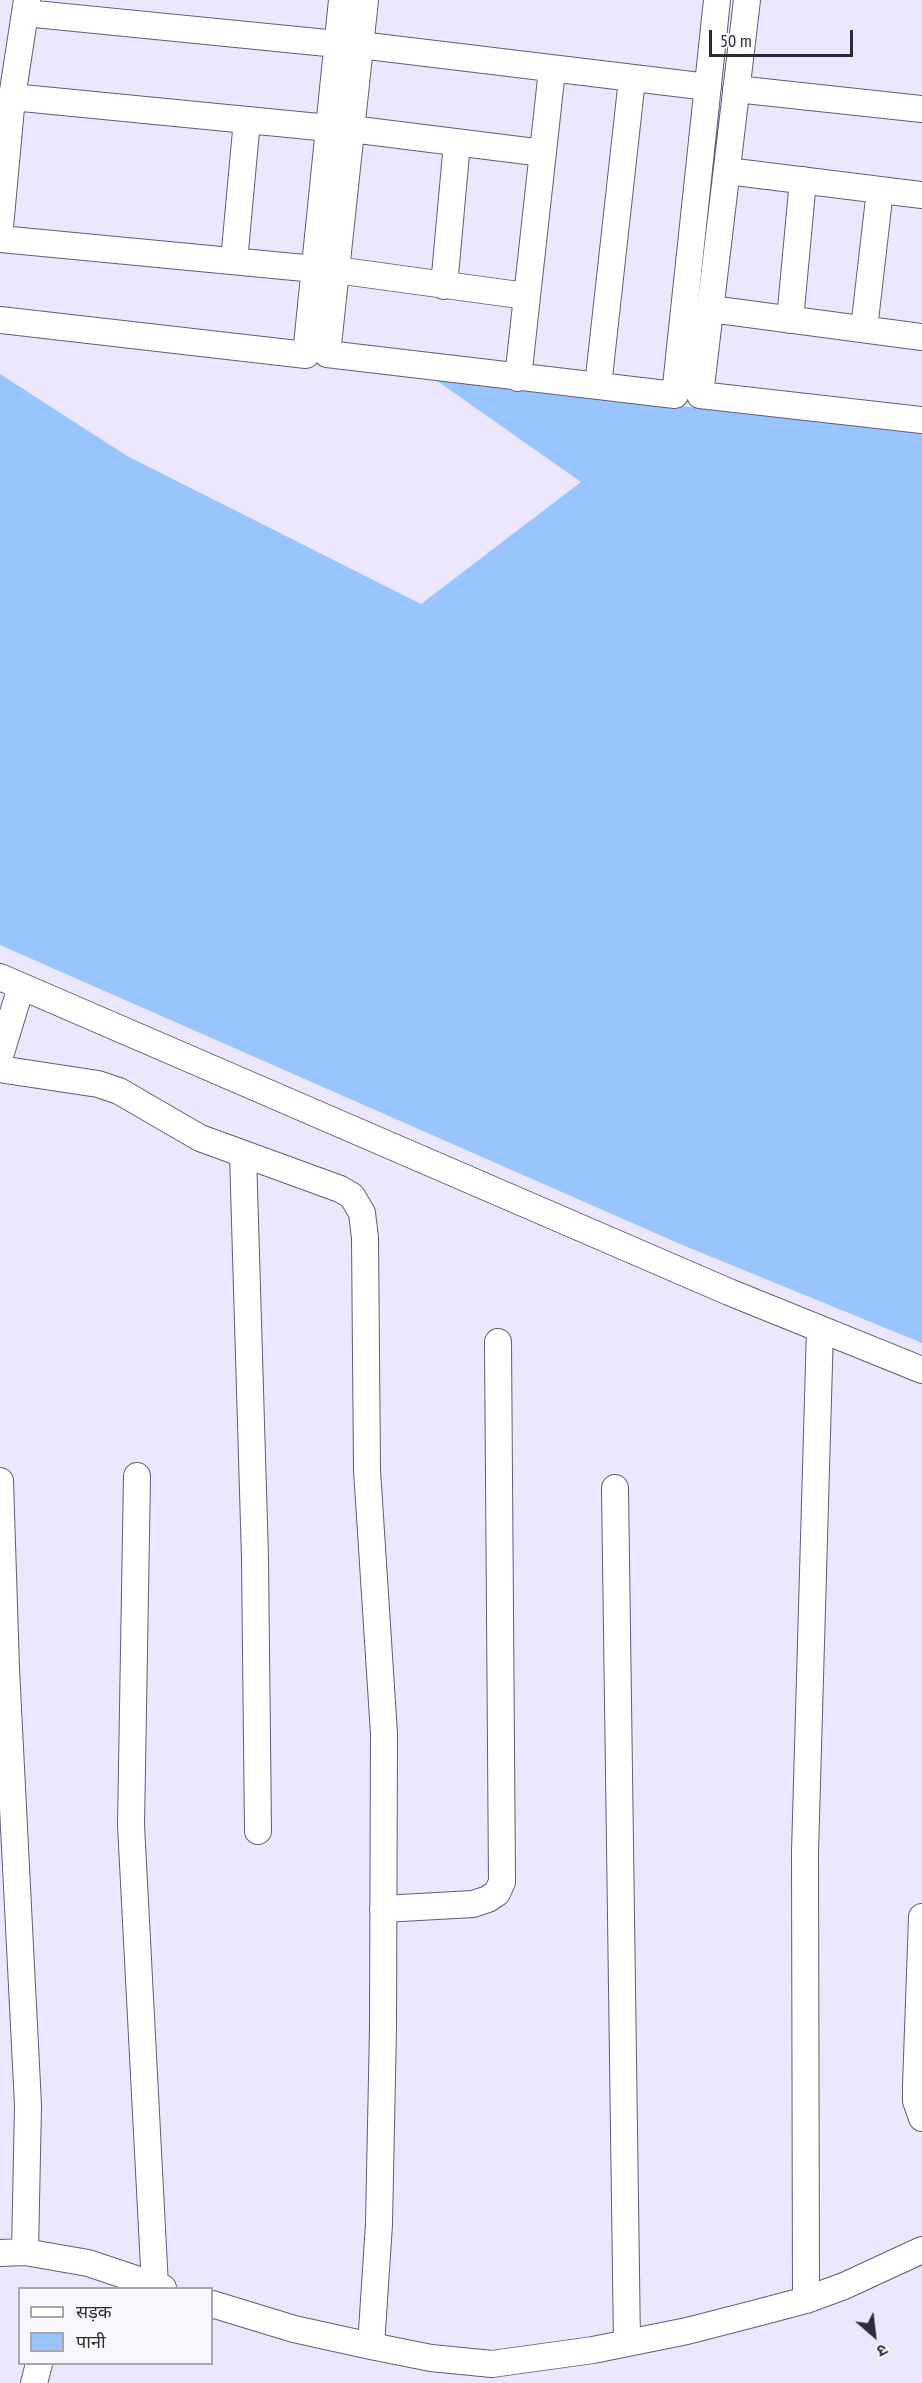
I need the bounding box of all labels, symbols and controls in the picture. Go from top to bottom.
scale bar [712,18,856,56]
text: 50 m [720,29,752,52]
legend [18,2287,213,2365]
text: सड़क [76,2300,112,2323]
north arrow [844,2305,904,2365]
text: पानी [76,2330,106,2353]
text: उ [874,2340,891,2362]

